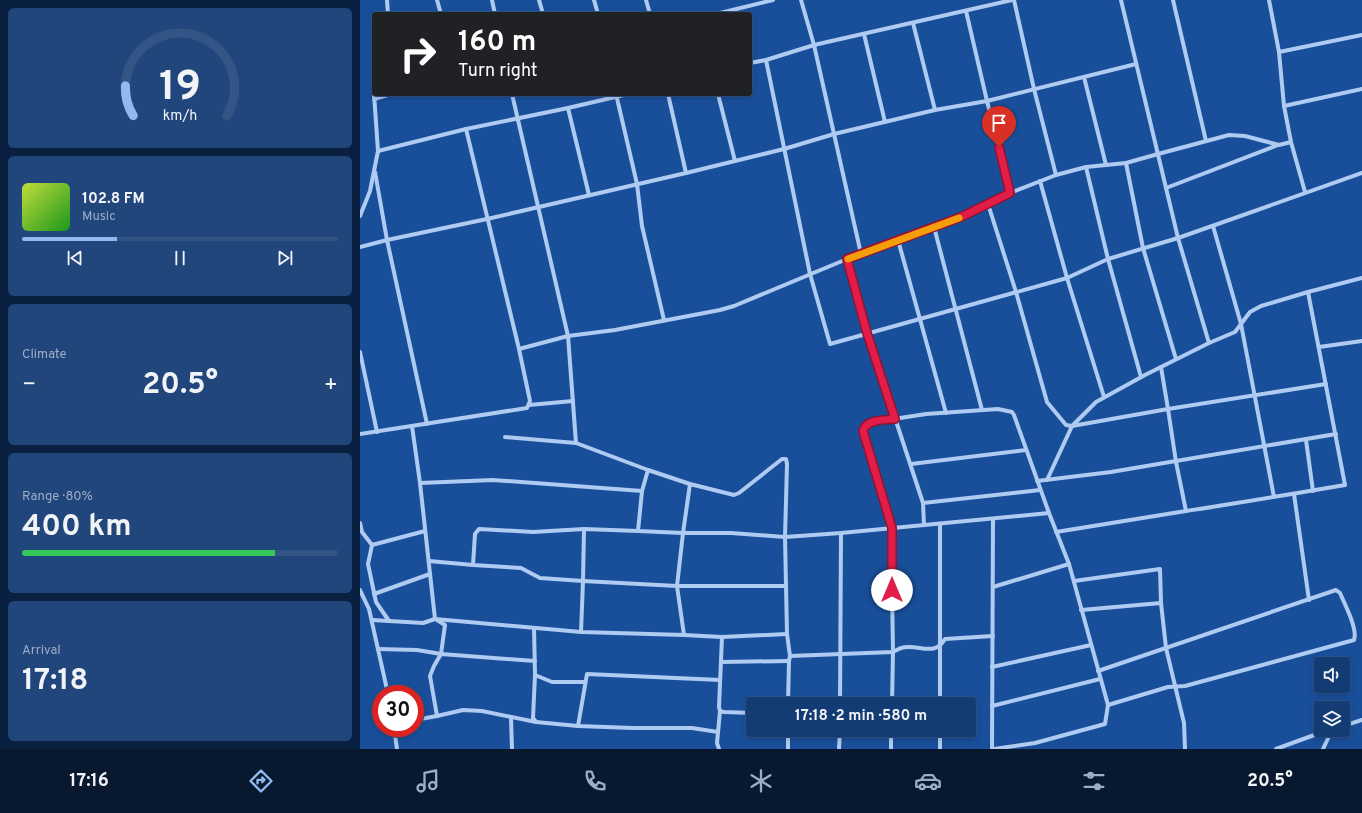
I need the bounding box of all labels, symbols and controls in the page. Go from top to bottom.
text: 160 m [458,25,536,61]
icon: right [392,28,444,80]
text: Turn right [458,60,538,83]
text: 19 [159,62,201,115]
pin [982,106,1016,147]
text: km/h [163,107,197,125]
icon: arrive [988,112,1010,134]
text: 102.8 FM [82,190,145,209]
text: Music [82,209,116,225]
icon: previous [64,247,86,269]
icon: pause [169,247,191,269]
icon: next [274,247,296,269]
text: Climate [22,347,67,363]
text: 20.5° [142,367,218,404]
text: − [22,372,36,399]
text: + [324,372,338,399]
text: Range · 80% [22,489,93,505]
text: 400 km [22,509,131,546]
position arrow [871,569,913,611]
text: Arrival [22,643,61,659]
map controls [1314,657,1350,737]
button: sound [1314,657,1350,693]
text: 17:18 [22,663,88,700]
speed limit sign: 30 [372,685,424,737]
button: layers [1314,701,1350,737]
text: 17:18 · 2 min · 580 m [795,707,927,726]
icon: directions [247,767,275,795]
icon: music [414,767,442,795]
icon: phone [581,767,609,795]
icon: climate [747,767,775,795]
icon: car [914,767,942,795]
icon: filters [1080,767,1108,795]
text: 17:16 [69,770,109,793]
text: 20.5° [1247,770,1293,793]

